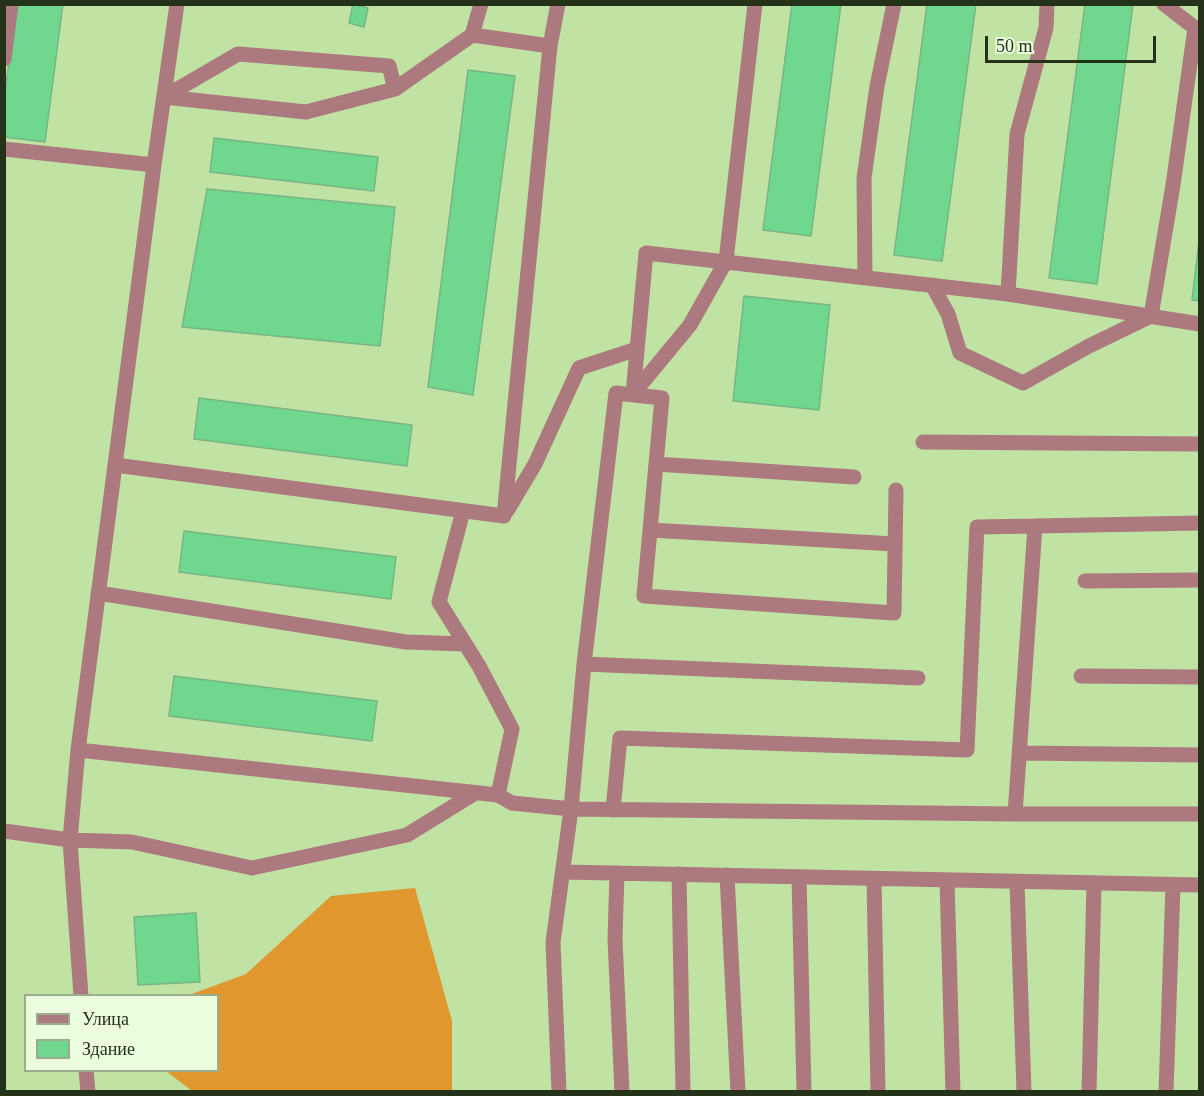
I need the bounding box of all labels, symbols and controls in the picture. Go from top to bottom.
scale bar [988,24,1159,62]
text: 50 m [996,36,1033,56]
legend [24,994,219,1072]
text: Улица [82,1009,129,1029]
text: Здание [82,1039,135,1059]

